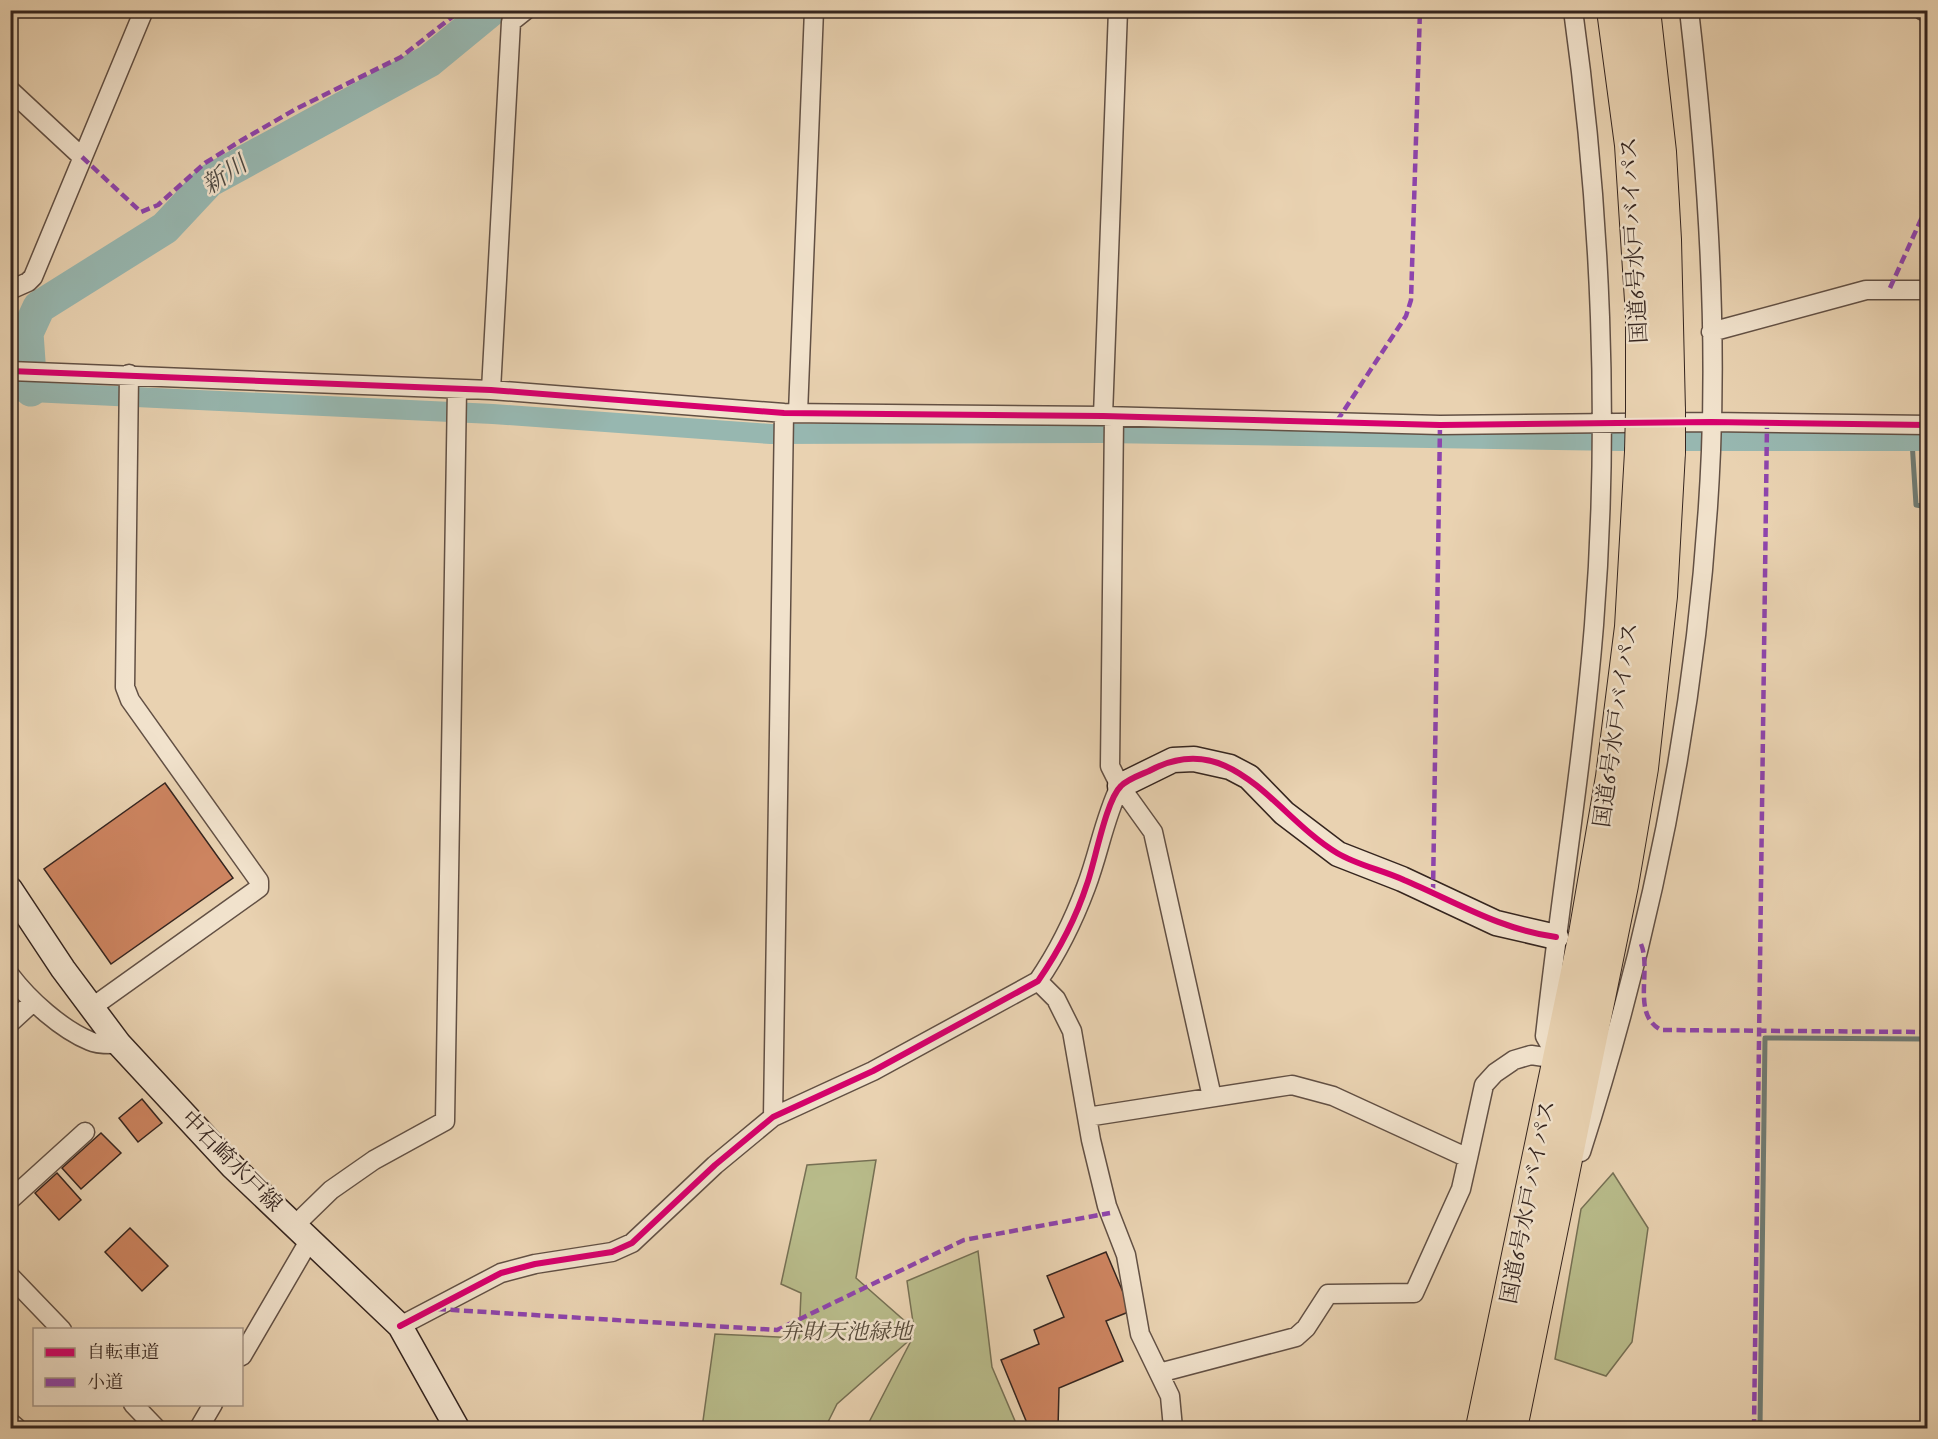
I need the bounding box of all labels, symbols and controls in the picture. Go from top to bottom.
street label: 国道6号水戸バイパス [1616,136,1654,344]
water label: 新川 [196,148,256,202]
street label: 国道6号水戸バイパス [1589,621,1645,829]
street label: 国道6号水戸バイパス [1496,1098,1562,1306]
street label: 中石崎水戸線 [174,1105,288,1219]
park label: 弁財天池緑地 [780,1319,914,1347]
legend [33,1328,243,1406]
text: 自転車道 [87,1342,159,1365]
text: 小道 [87,1372,123,1395]

